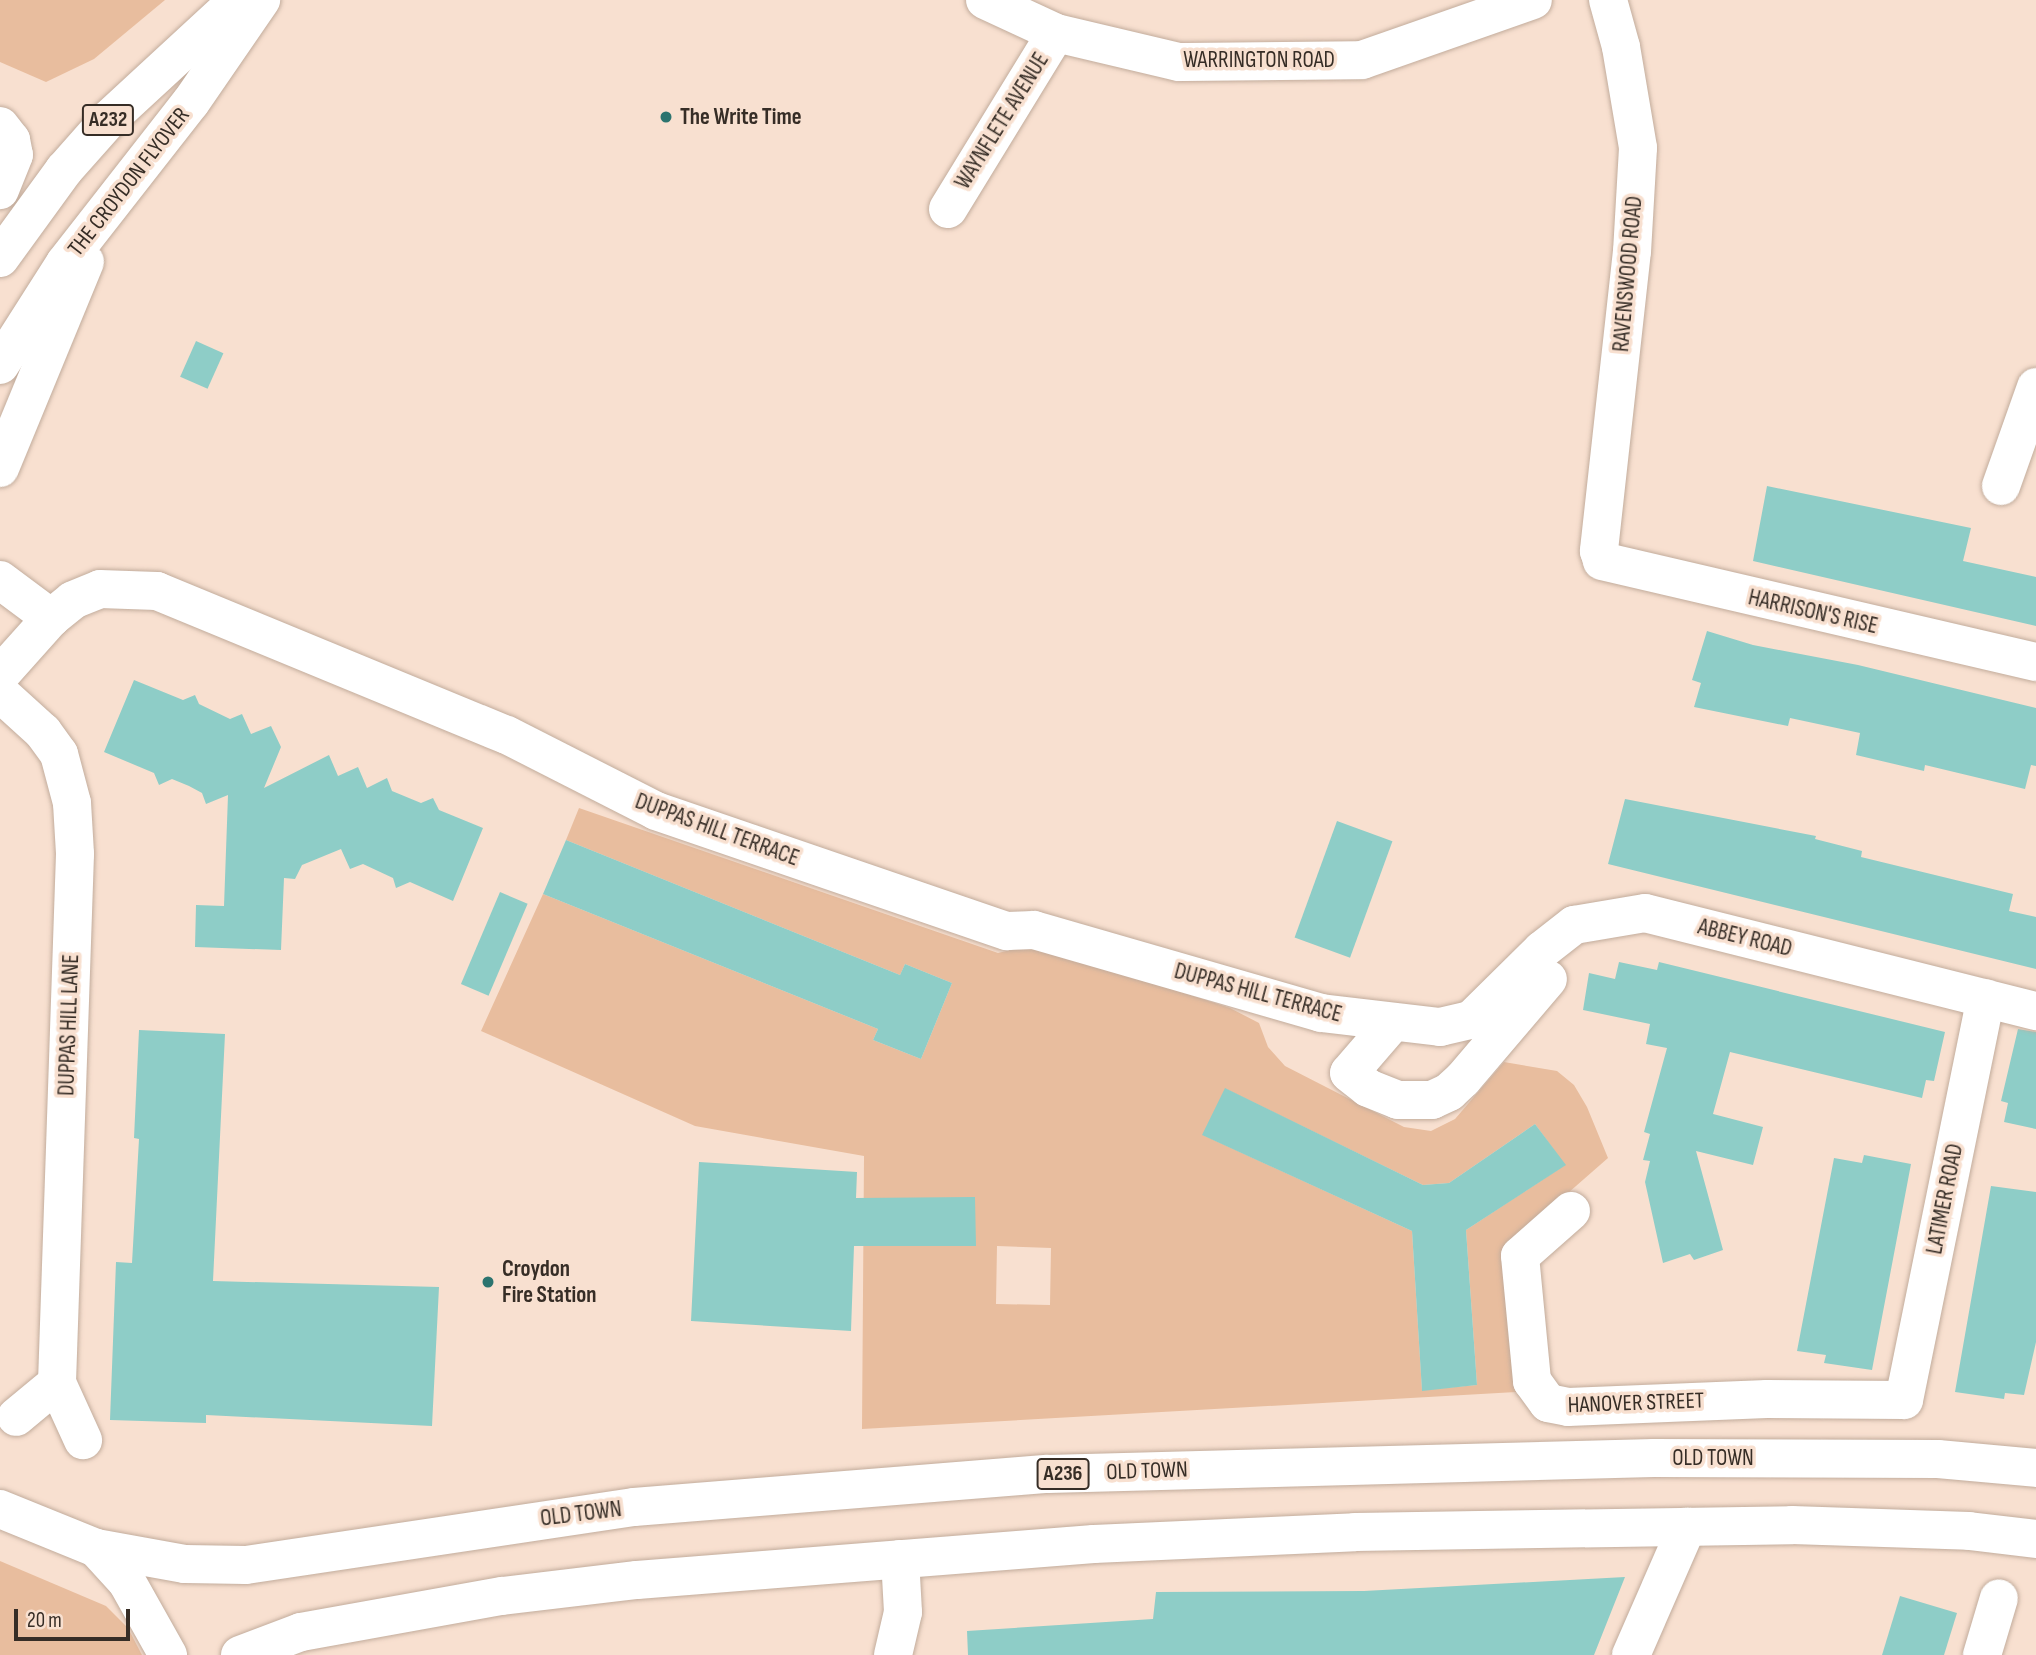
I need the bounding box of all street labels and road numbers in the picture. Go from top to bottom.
street label: WARRINGTON ROAD [1183,46,1335,74]
street label: WAYNFLETE AVENUE [949,48,1055,194]
street label: THE CROYDON FLYOVER [62,102,196,262]
road number: A232 [82,102,134,138]
street label: RAVENSWOOD ROAD [1607,195,1649,353]
street label: HARRISON'S RISE [1746,584,1880,640]
street label: DUPPAS HILL TERRACE [631,788,803,872]
street label: ABBEY ROAD [1695,913,1795,963]
street label: DUPPAS HILL LANE [53,954,85,1096]
street label: DUPPAS HILL TERRACE [1171,957,1345,1029]
street label: LATIMER ROAD [1921,1141,1969,1257]
street label: HANOVER STREET [1567,1387,1705,1419]
street label: OLD TOWN [1672,1444,1754,1472]
road number: A236 [1035,1456,1091,1492]
street label: OLD TOWN [1106,1456,1188,1486]
street label: OLD TOWN [539,1495,623,1533]

